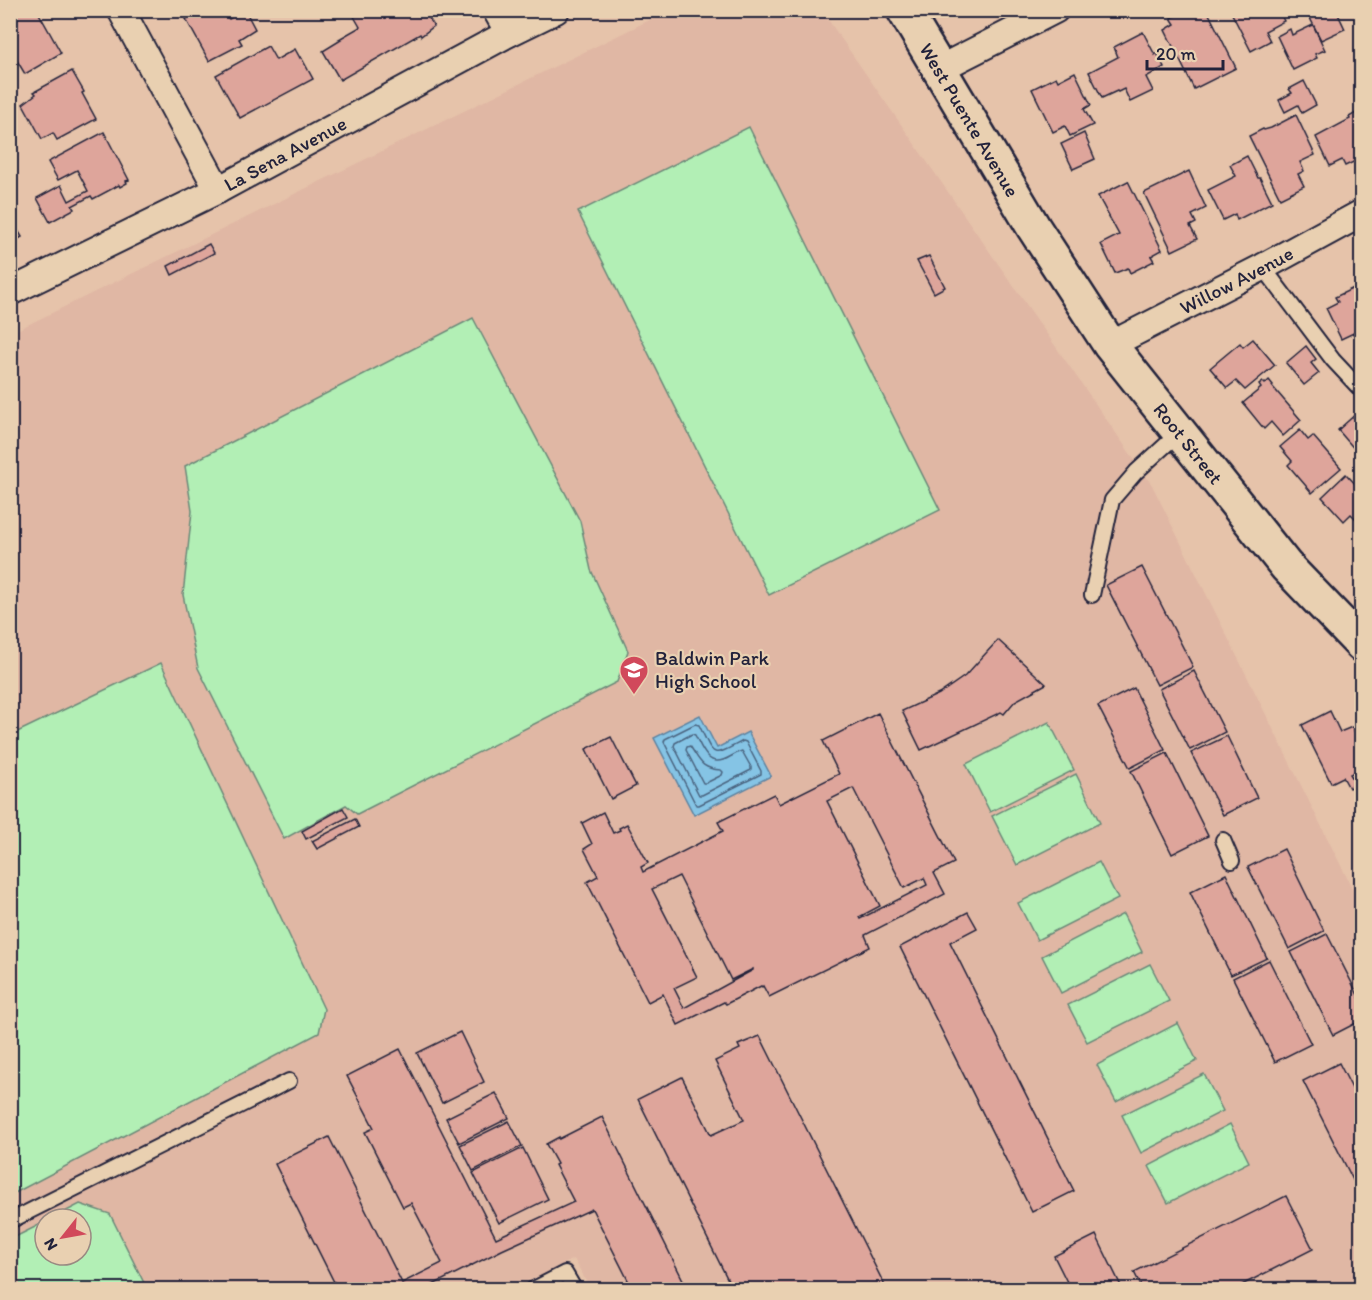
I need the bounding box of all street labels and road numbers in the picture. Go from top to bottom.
street label: West Puente Avenue [914,38,1025,201]
street label: La Sena Avenue [220,111,351,196]
street label: Willow Avenue [1176,241,1297,319]
street label: Root Street [1148,398,1228,489]

